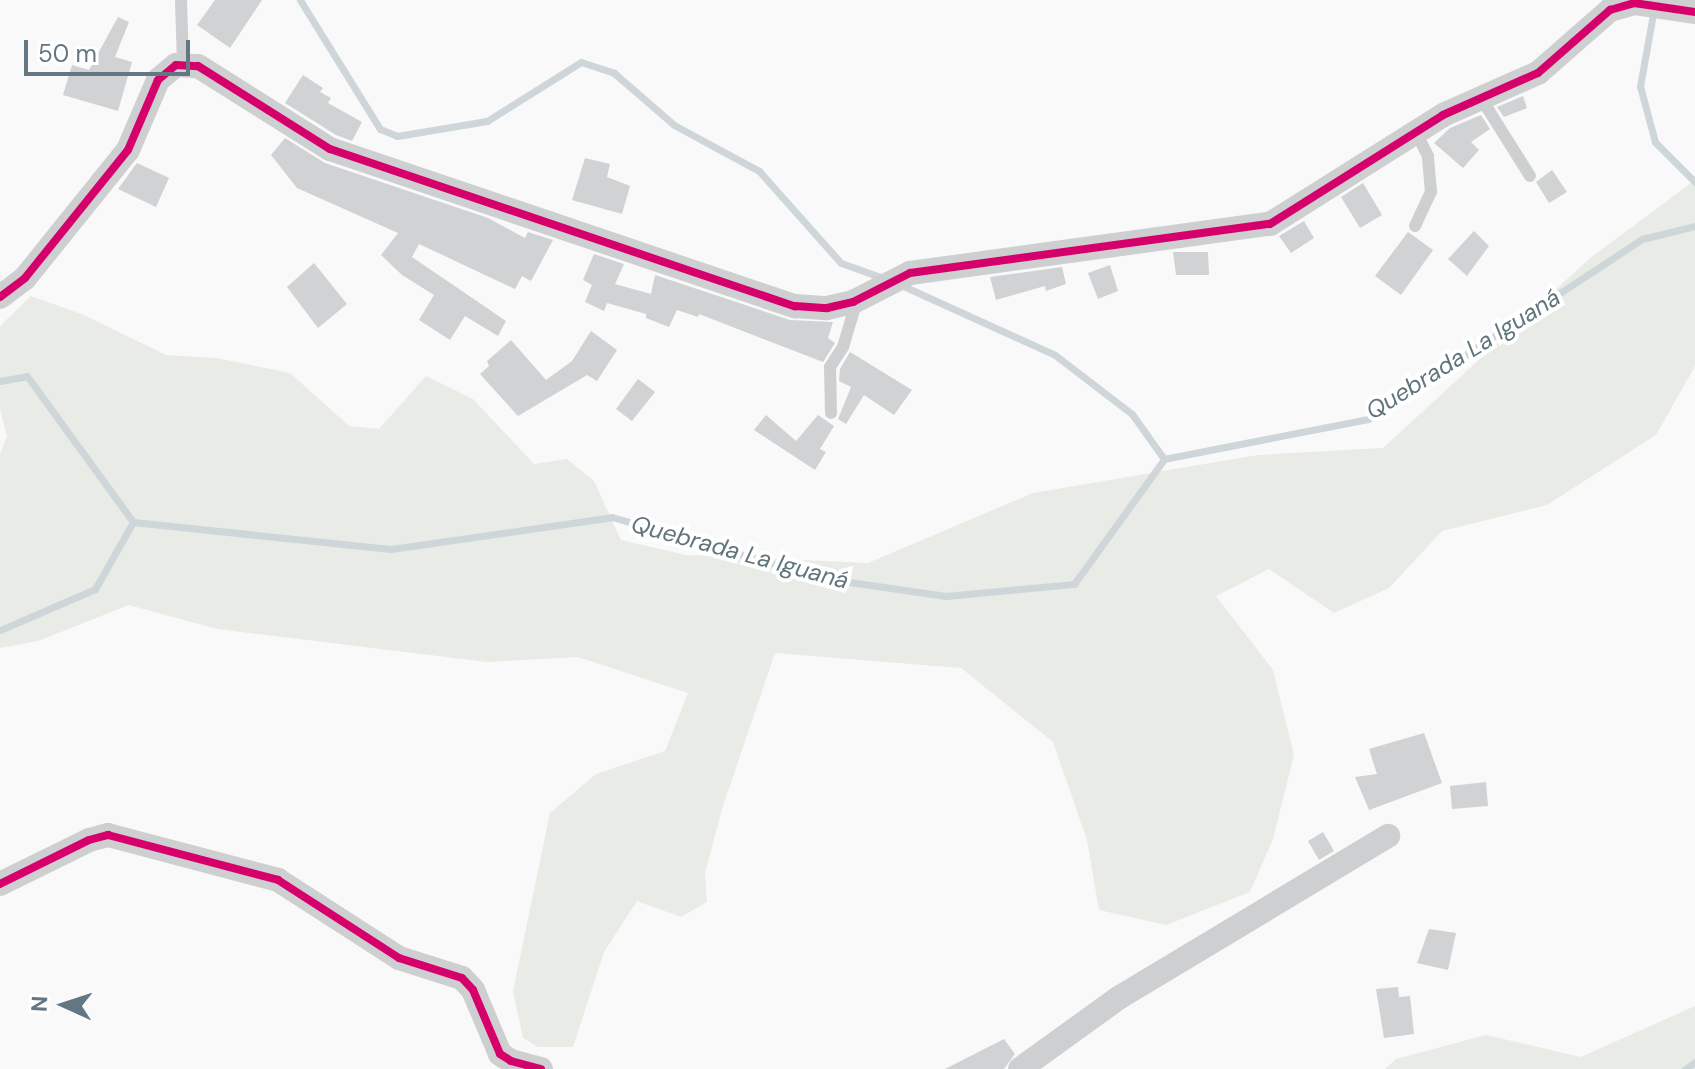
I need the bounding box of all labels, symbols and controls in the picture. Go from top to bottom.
scale bar [28,24,194,74]
text: 50 m [38,38,97,69]
water label: Quebrada La Iguaná [1360,282,1566,426]
water label: Quebrada La Iguaná [628,509,852,595]
north arrow [24,965,104,1045]
text: N [25,995,54,1012]

